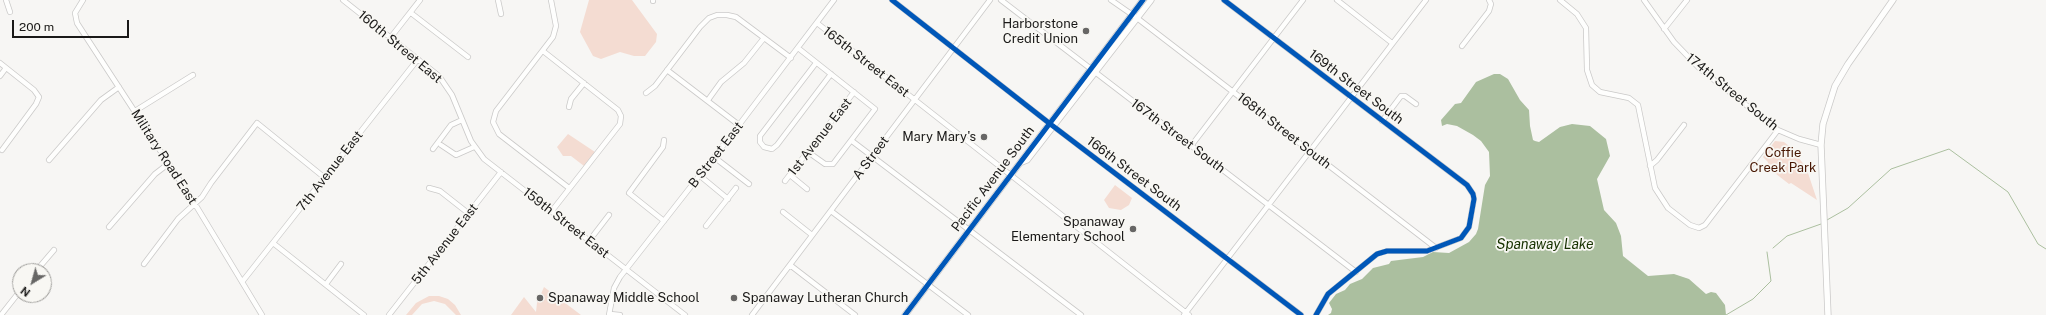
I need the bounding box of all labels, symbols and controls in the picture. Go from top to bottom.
street label: 160th Street East [355,7,445,87]
scale bar [14,12,131,38]
place label: Harborstone Credit Union [1002,16,1078,47]
text: 200 m [19,20,54,34]
street label: 165th Street East [820,23,912,101]
marker: Harborstone Credit Union [1081,26,1091,36]
street label: 169th Street South [1306,46,1406,128]
street label: 174th Street South [1683,50,1781,134]
street label: 168th Street South [1234,90,1334,172]
street label: 1st Avenue East [785,95,855,179]
street label: 167th Street South [1128,95,1228,177]
street label: Military Road East [127,107,201,207]
street label: B Street East [685,119,747,191]
street label: Pacific Avenue South [948,123,1038,235]
street label: 7th Avenue East [294,128,366,214]
place label: Mary Mary's [902,129,976,145]
marker: Mary Mary's [979,132,989,142]
street label: A Street [850,133,892,183]
street label: 166th Street South [1084,133,1184,215]
park label: Coffie Creek Park [1750,145,1816,176]
street label: 159th Street East [520,184,612,262]
street label: 5th Avenue East [409,200,481,288]
place label: Spanaway Elementary School [1011,214,1125,245]
marker: Spanaway Elementary School [1128,224,1138,234]
water label: Spanaway Lake [1496,237,1594,253]
north arrow [12,263,52,303]
text: N [18,284,32,299]
place label: Spanaway Middle School [548,290,699,306]
place label: Spanaway Lutheran Church [742,290,908,306]
marker: Spanaway Middle School [535,293,545,303]
marker: Spanaway Lutheran Church [729,293,739,303]

